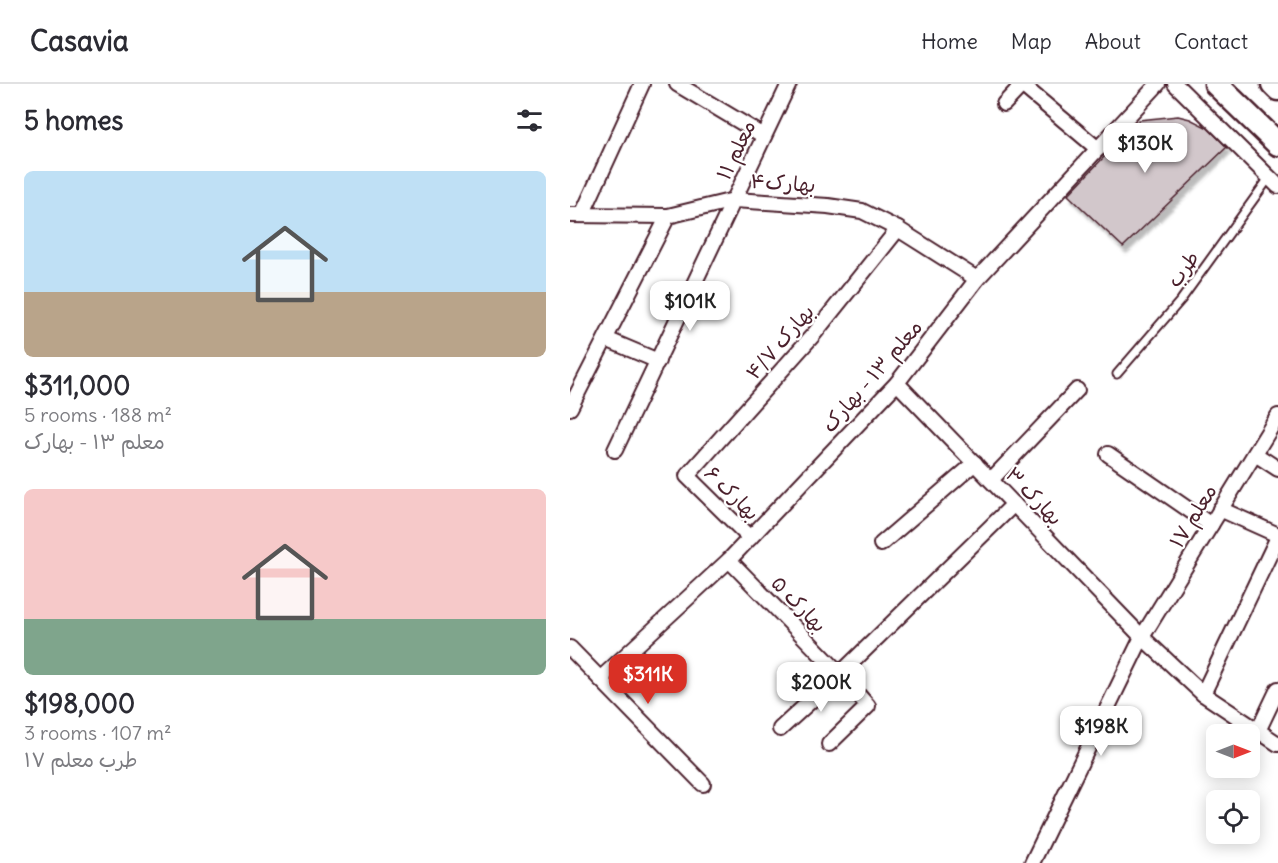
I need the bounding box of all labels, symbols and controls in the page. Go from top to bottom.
text: Casavia [30,23,129,59]
text: Home [921,28,978,55]
text: Map [1011,28,1052,55]
text: About [1085,28,1141,55]
text: Contact [1174,28,1248,55]
text: 5 homes [24,104,123,137]
icon: filters [513,104,546,137]
street label: معلم ۱۱ [710,116,763,185]
pin: $130K [1103,123,1187,174]
text: $130K [1117,130,1173,155]
street label: بهارک۴ [750,168,816,197]
icon: home [231,210,339,318]
street label: طرب [1161,246,1204,292]
pin: $101K [648,281,732,332]
text: $101K [664,288,716,313]
street label: بهارک ۴/۷ [740,299,819,384]
street label: معلم ۱۳ - بهارک [816,314,929,439]
text: $311,000 [24,369,130,402]
text: 5 rooms · 188 m² [24,402,172,427]
text: معلم ۱۳ - بهارک [24,429,165,454]
street label: بهارک ۶ [700,460,765,525]
street label: بهارک ۳ [1001,461,1068,530]
street label: معلم ۱۷ [1163,479,1224,554]
icon: home [231,528,339,636]
street label: بهارک ۵ [766,570,832,637]
pin: $311K [606,654,690,705]
text: $311K [623,661,673,686]
pin: $200K [779,662,863,713]
text: $200K [791,669,851,694]
text: $198,000 [24,687,135,720]
pin: $198K [1059,706,1143,757]
text: $198K [1074,713,1128,738]
text: 3 rooms · 107 m² [24,720,172,745]
north arrow [1206,724,1260,778]
map controls [1206,724,1260,844]
text: طرب معلم ۱۷ [24,747,137,772]
button: locate [1206,790,1260,844]

